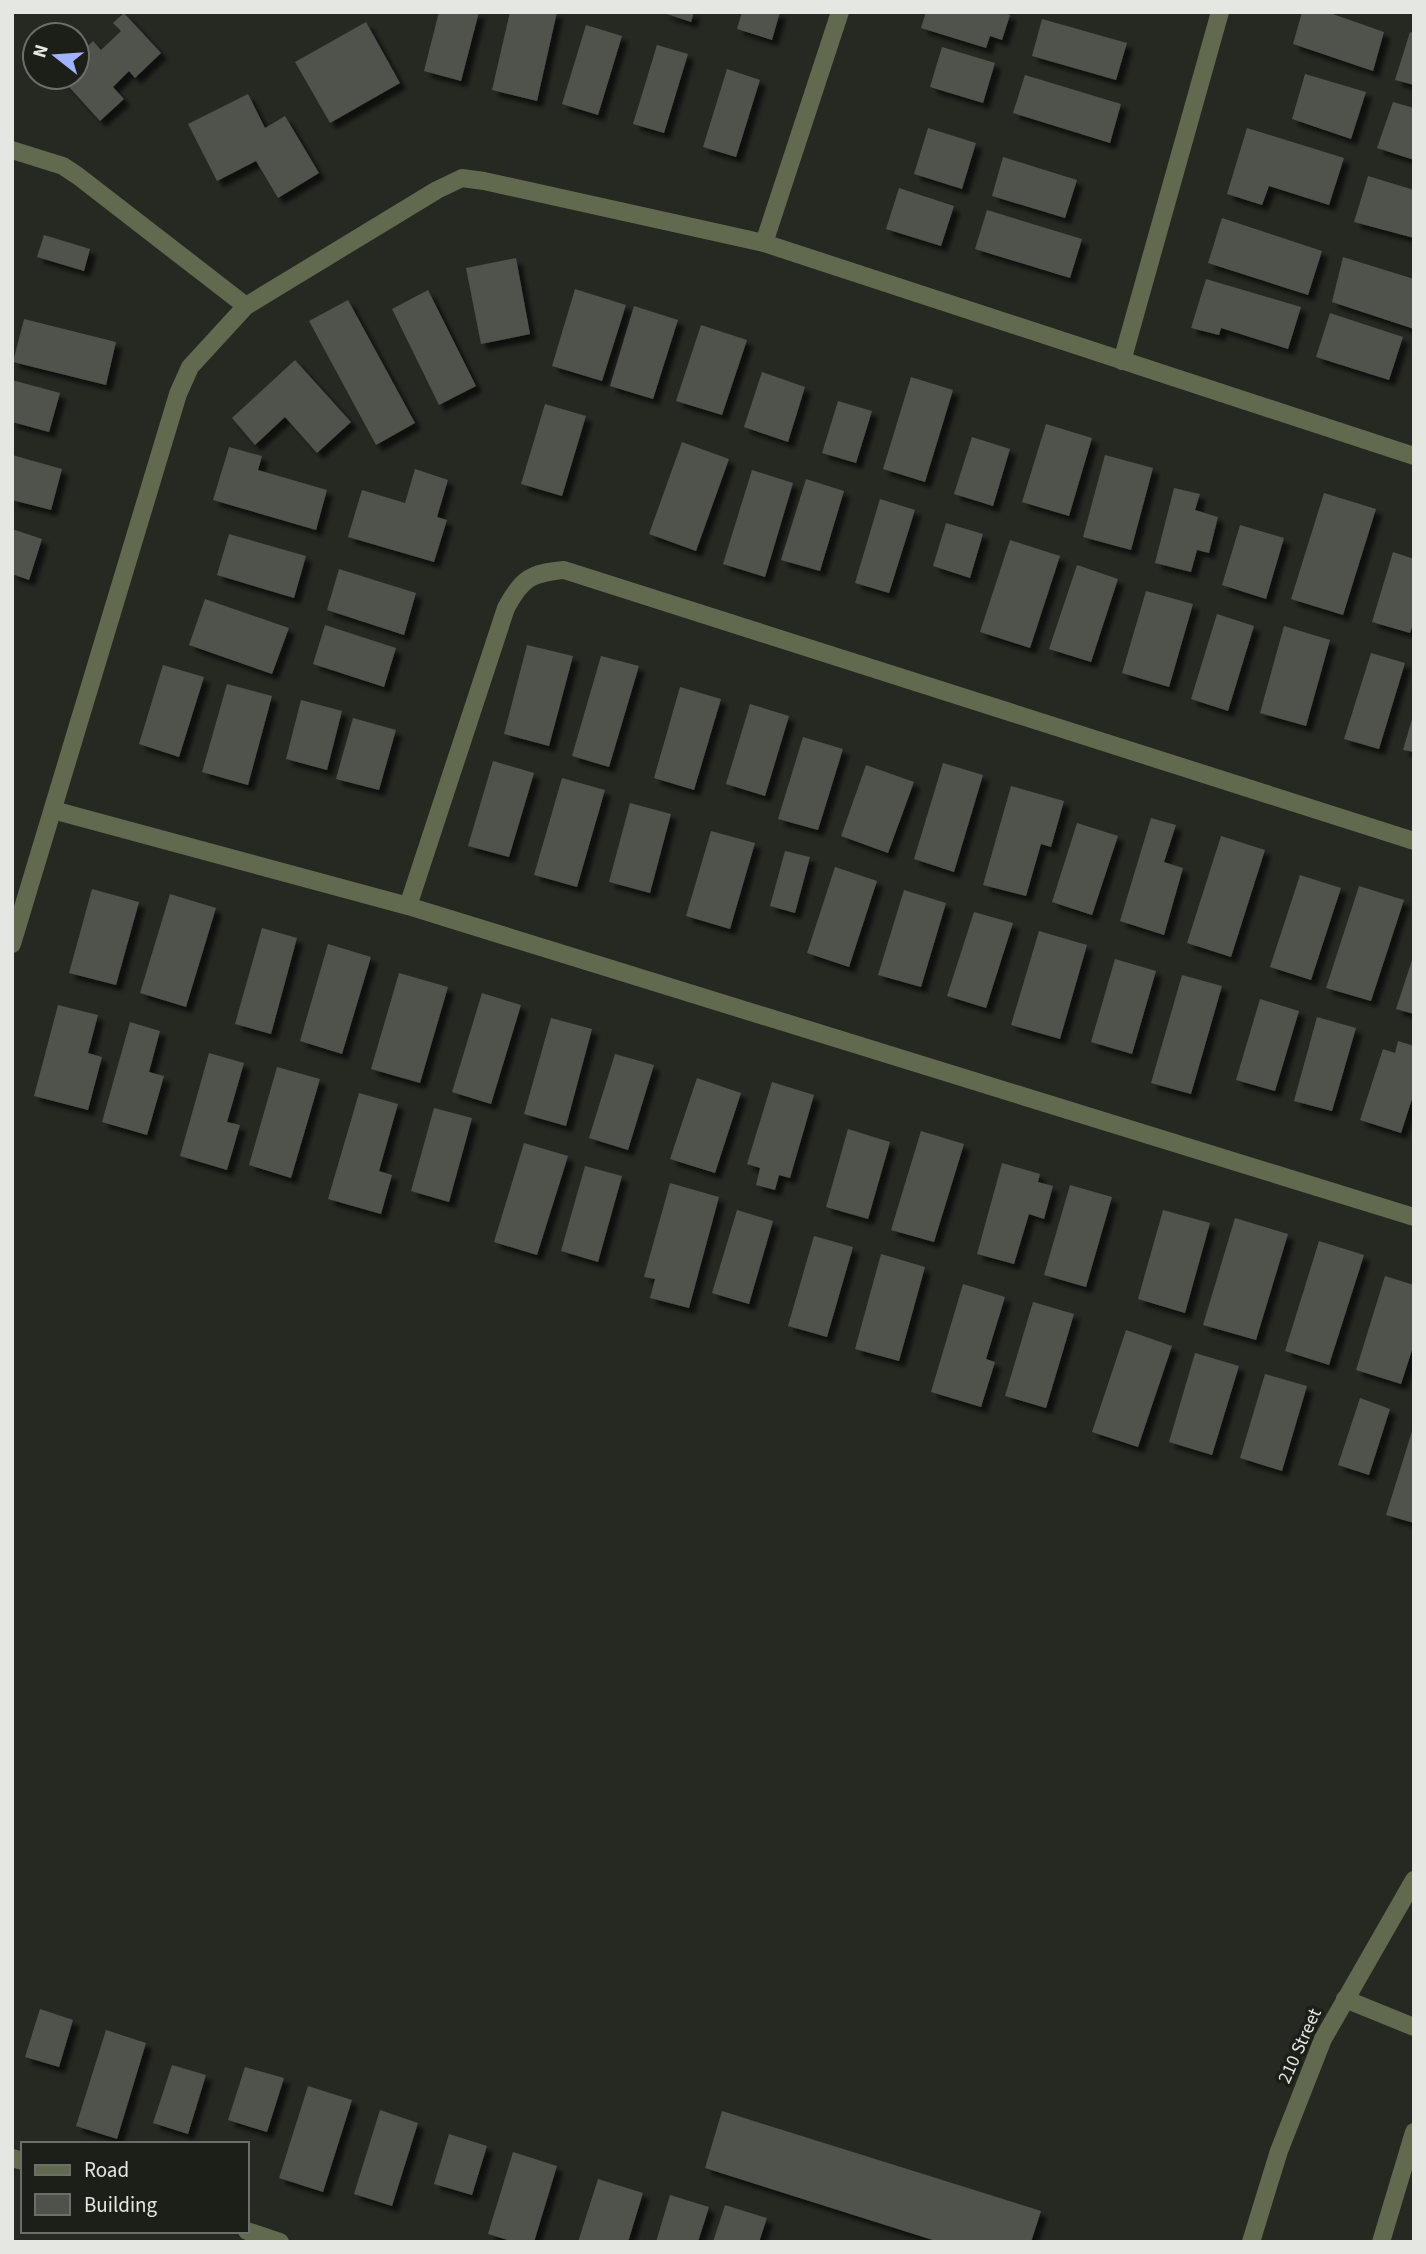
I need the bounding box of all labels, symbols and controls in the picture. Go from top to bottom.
north arrow [21,21,91,91]
text: N [26,41,56,61]
street label: 210 Street [1271,2004,1329,2088]
legend [21,2142,248,2233]
text: Road [84,2155,129,2185]
text: Building [84,2190,158,2220]

